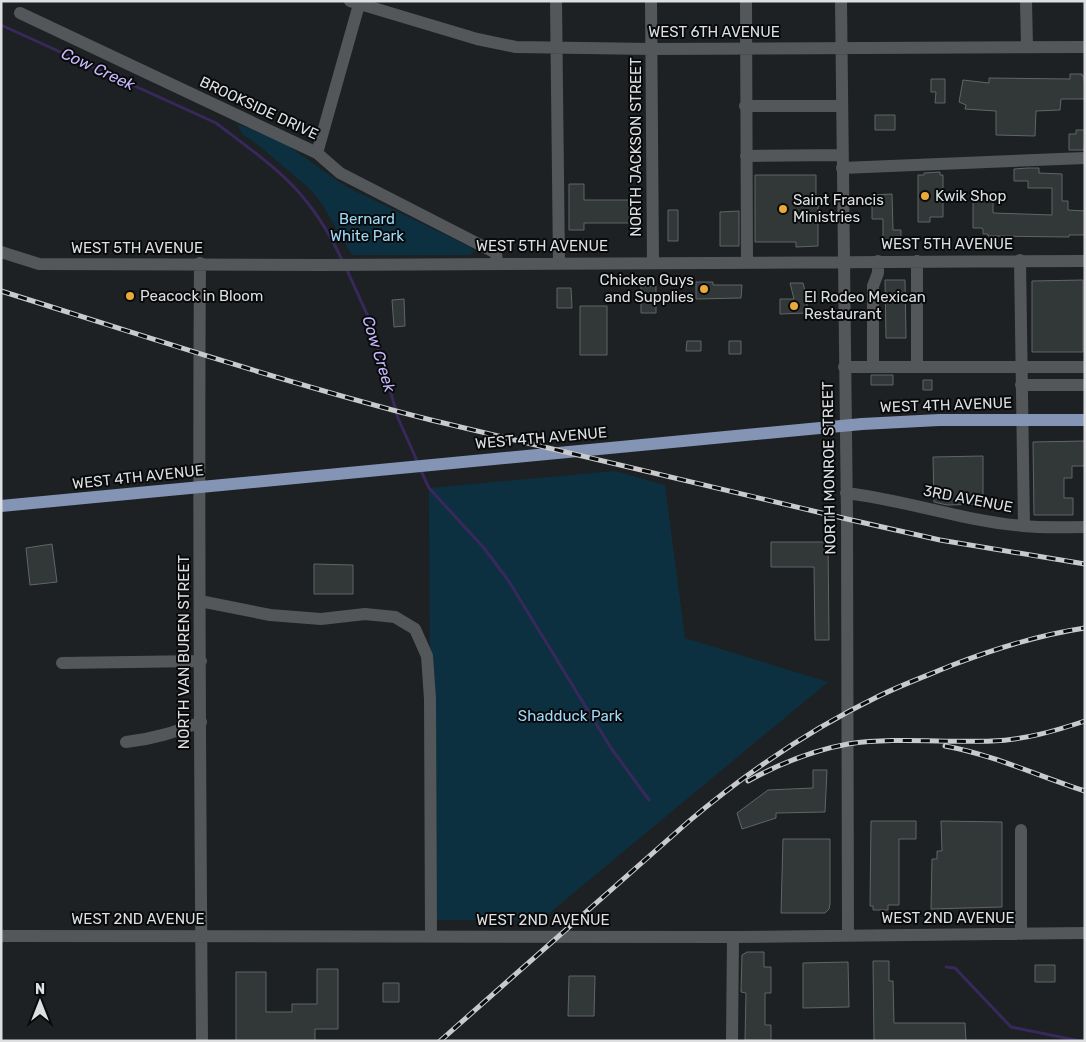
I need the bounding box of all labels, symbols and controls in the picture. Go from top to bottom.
street label: WEST 6TH AVENUE [648,23,780,41]
water label: Cow Creek [58,44,138,95]
street label: NORTH JACKSON STREET [627,57,645,237]
street label: BROOKSIDE DRIVE [197,73,321,143]
place label: Kwik Shop [935,187,1006,205]
marker: Kwik Shop [919,190,931,202]
place label: Saint Francis Ministries [793,191,884,226]
marker: Saint Francis Ministries [777,203,789,215]
park label: Bernard White Park [330,210,404,245]
street label: WEST 5TH AVENUE [881,235,1013,253]
street label: WEST 5TH AVENUE [476,237,608,255]
street label: WEST 5TH AVENUE [71,239,203,257]
place label: Chicken Guys and Supplies [599,271,694,306]
marker: Chicken Guys and Supplies [698,283,710,295]
place label: Peacock in Bloom [140,287,263,305]
place label: El Rodeo Mexican Restaurant [804,288,926,323]
marker: Peacock in Bloom [124,290,136,302]
marker: El Rodeo Mexican Restaurant [788,300,800,312]
water label: Cow Creek [358,314,400,395]
street label: NORTH MONROE STREET [818,381,840,555]
street label: WEST 4TH AVENUE [880,394,1012,416]
street label: WEST 4TH AVENUE [474,423,608,453]
street label: WEST 4TH AVENUE [71,461,205,493]
street label: 3RD AVENUE [922,482,1014,516]
street label: NORTH VAN BUREN STREET [175,555,193,749]
park label: Shadduck Park [518,707,622,725]
street label: WEST 2ND AVENUE [881,909,1015,927]
street label: WEST 2ND AVENUE [71,910,205,928]
street label: WEST 2ND AVENUE [476,911,610,929]
north arrow [15,977,65,1027]
text: N [35,981,45,998]

